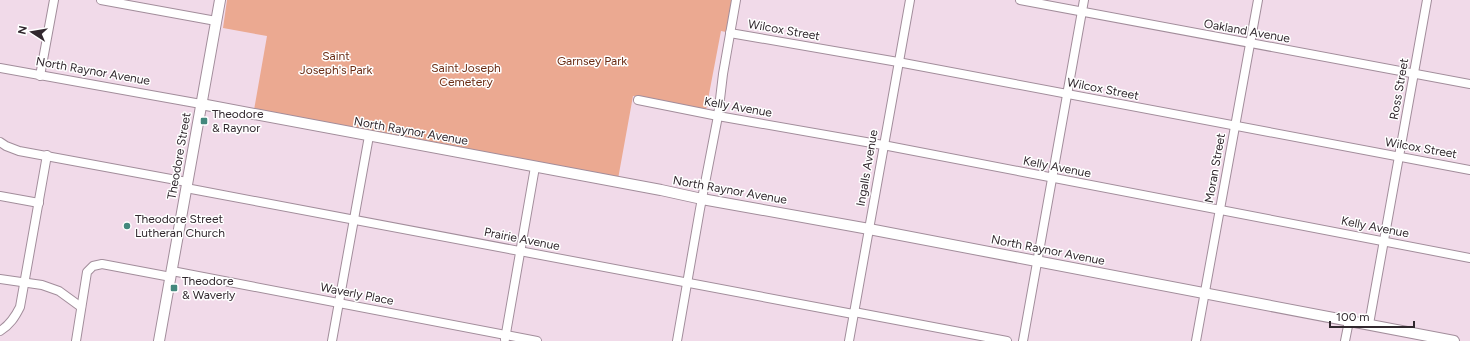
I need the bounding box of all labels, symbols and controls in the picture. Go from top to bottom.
north arrow [12,12,52,52]
street label: Wilcox Street [747,17,821,43]
street label: Oakland Avenue [1203,17,1292,46]
text: N [15,25,30,36]
park label: Saint Joseph's Park [300,49,373,77]
street label: North Raynor Avenue [35,54,152,88]
park label: Garnsey Park [557,54,627,68]
street label: Ross Street [1387,57,1411,121]
park label: Saint Joseph Cemetery [431,61,501,89]
street label: Wilcox Street [1066,75,1140,103]
street label: Kelly Avenue [703,94,774,120]
place label: Theodore & Raynor [212,107,264,135]
street label: Theodore Street [164,111,194,201]
street label: North Raynor Avenue [353,114,470,148]
marker: Theodore & Raynor [199,116,209,126]
street label: Ingalls Avenue [853,128,881,207]
street label: Moran Street [1202,132,1228,204]
street label: Wilcox Street [1384,135,1458,161]
street label: Kelly Avenue [1022,154,1093,181]
street label: North Raynor Avenue [672,173,789,207]
place label: Theodore Street Lutheran Church [135,212,225,240]
street label: Kelly Avenue [1340,214,1411,241]
marker: Theodore Street Lutheran Church [122,221,132,231]
street label: Prairie Avenue [483,225,561,253]
street label: North Raynor Avenue [990,232,1107,268]
place label: Theodore & Waverly [182,274,236,302]
street label: Waverly Place [319,280,395,308]
marker: Theodore & Waverly [169,283,179,293]
scale bar [1330,303,1414,329]
text: 100 m [1336,310,1370,324]

